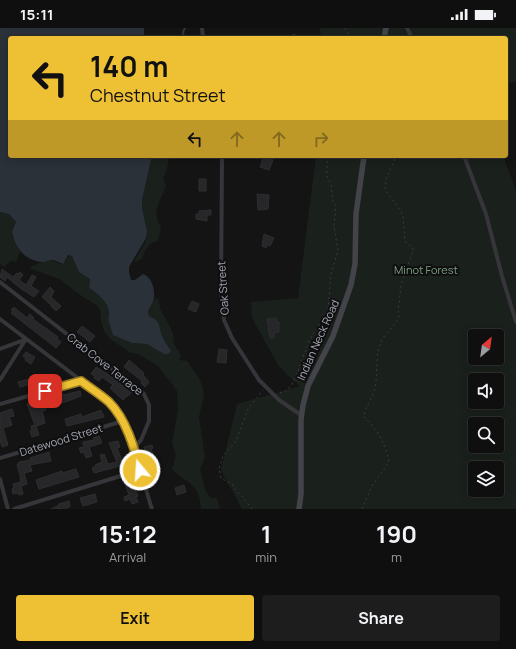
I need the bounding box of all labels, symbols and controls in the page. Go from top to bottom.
text: 15:11 [20,4,54,25]
text: 140 m [90,47,169,85]
icon: left [24,52,76,104]
text: Chestnut Street [90,83,226,107]
icon: left [184,128,206,150]
icon: ahead [226,128,248,150]
icon: ahead [268,128,290,150]
icon: right [310,128,332,150]
street label: Oak Street [213,261,232,316]
park label: Minot Forest [394,262,458,277]
street label: Indian Neck Road [293,297,342,382]
street label: Crab Cove Terrace [64,329,147,398]
north arrow [468,329,504,365]
map controls [468,329,504,497]
button: sound [468,373,504,409]
pin [28,374,62,408]
icon: arrive [34,380,56,402]
button: search [468,417,504,453]
street label: Datewood Street [17,420,104,459]
position arrow [119,449,161,491]
button: layers [468,461,504,497]
text: 15:12 [99,517,156,550]
text: 1 [261,517,271,550]
text: 190 [376,517,417,550]
text: Arrival [109,548,146,566]
text: min [255,548,277,566]
text: m [391,548,402,566]
button: Exit [16,595,254,641]
button: Share [262,595,500,641]

